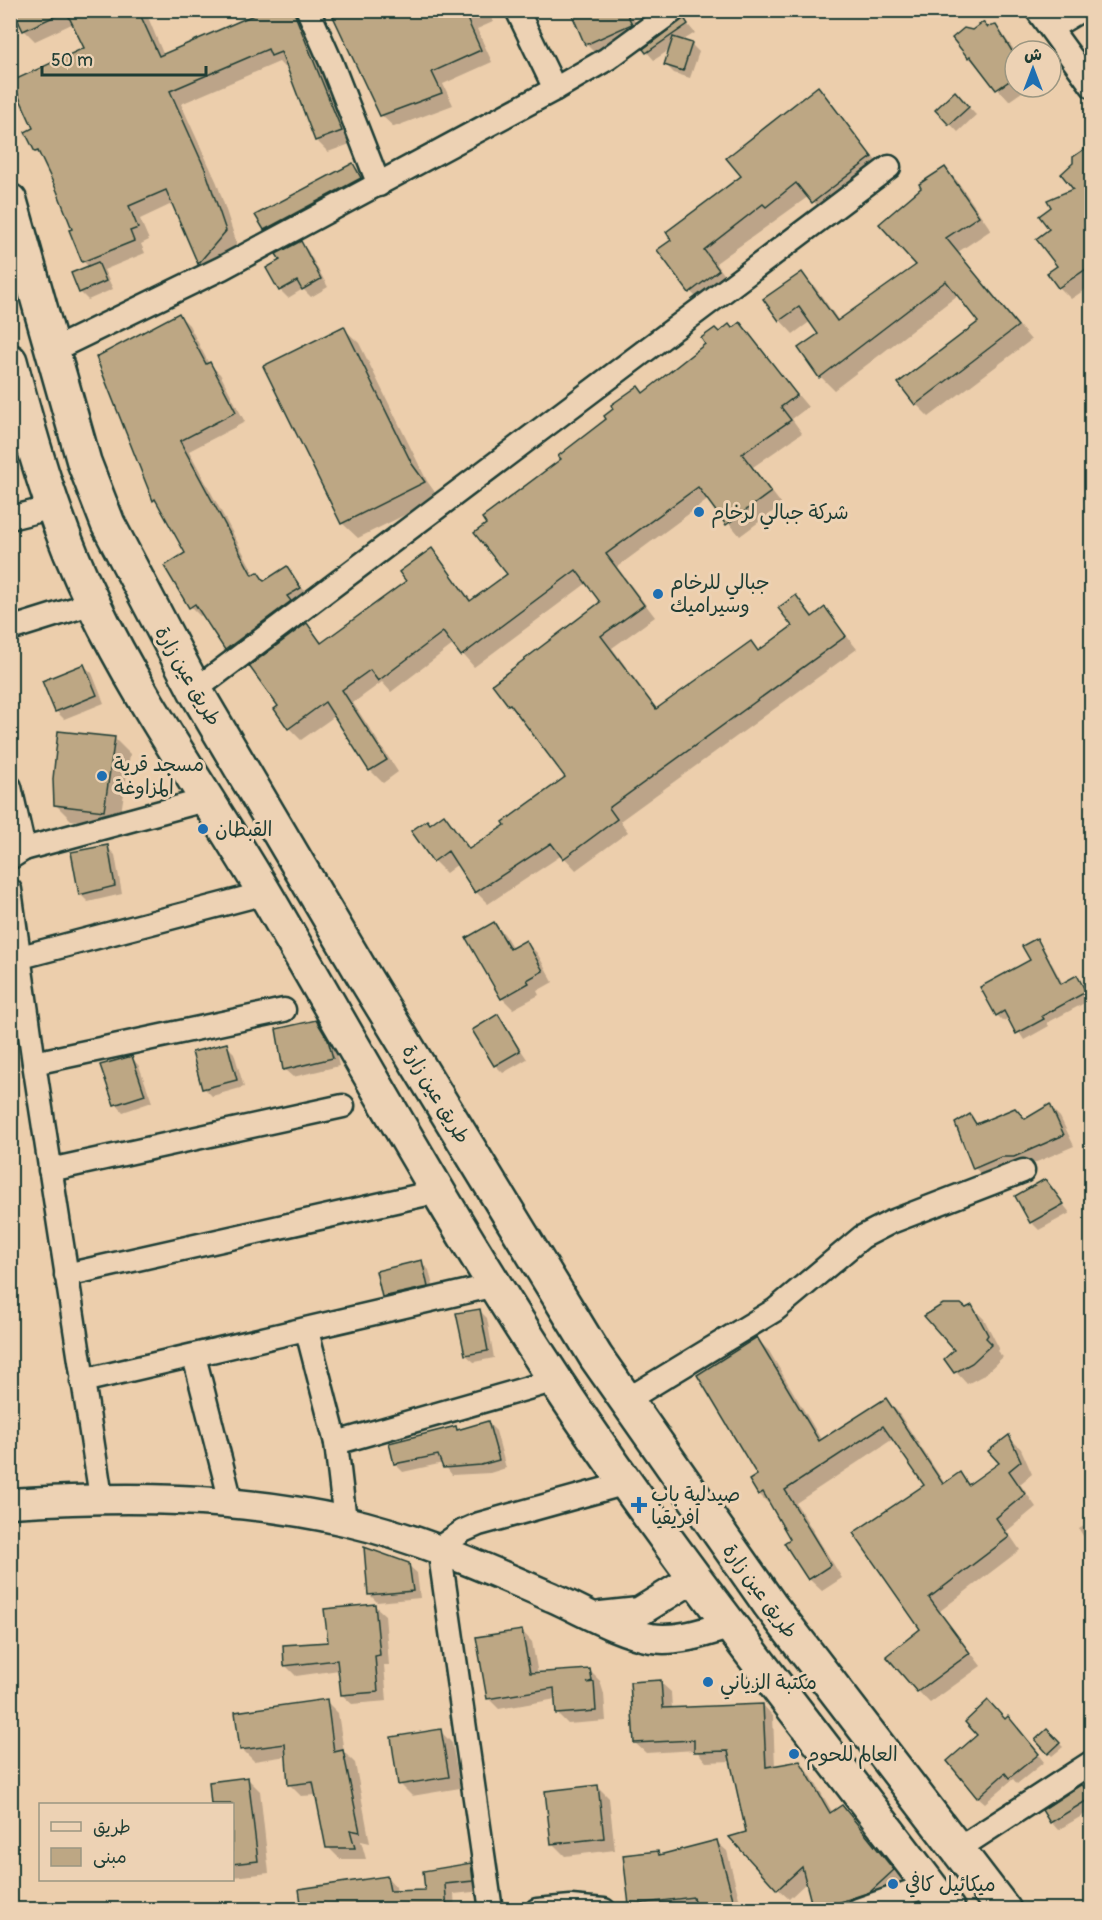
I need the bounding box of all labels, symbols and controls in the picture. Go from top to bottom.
scale bar [42,39,206,77]
north arrow [1003,39,1063,99]
text: ش [1024,45,1042,65]
text: 50 m [51,49,93,72]
place label: شركة جبالي لرخام [711,500,849,530]
marker: شركة جبالي لرخام [692,505,706,519]
place label: جبالي للرخام وسيراميك [670,570,770,618]
marker: جبالي للرخام وسيراميك [651,587,665,601]
street label: طريق عين زارة [149,622,227,730]
place label: مسجد قرية المزاوغة [114,752,204,800]
marker: مسجد قرية المزاوغة [95,769,109,783]
place label: القبطان [215,817,273,842]
marker: القبطان [196,822,210,836]
street label: طريق عين زارة [397,1040,475,1148]
place label: صيدلية باب افريقيا [651,1482,740,1530]
marker: صيدلية باب افريقيا [632,1498,646,1512]
street label: طريق عين زارة [717,1539,803,1643]
place label: مكتبة الزياني [720,1670,817,1700]
marker: مكتبة الزياني [701,1675,715,1689]
place label: العالم للحوم [806,1742,898,1770]
marker: العالم للحوم [787,1747,801,1761]
legend [39,1803,234,1881]
text: طريق [93,1816,131,1839]
text: مبنى [93,1846,127,1869]
place label: ميكائيل كافي [905,1871,996,1898]
marker: ميكائيل كافي [886,1877,900,1891]

